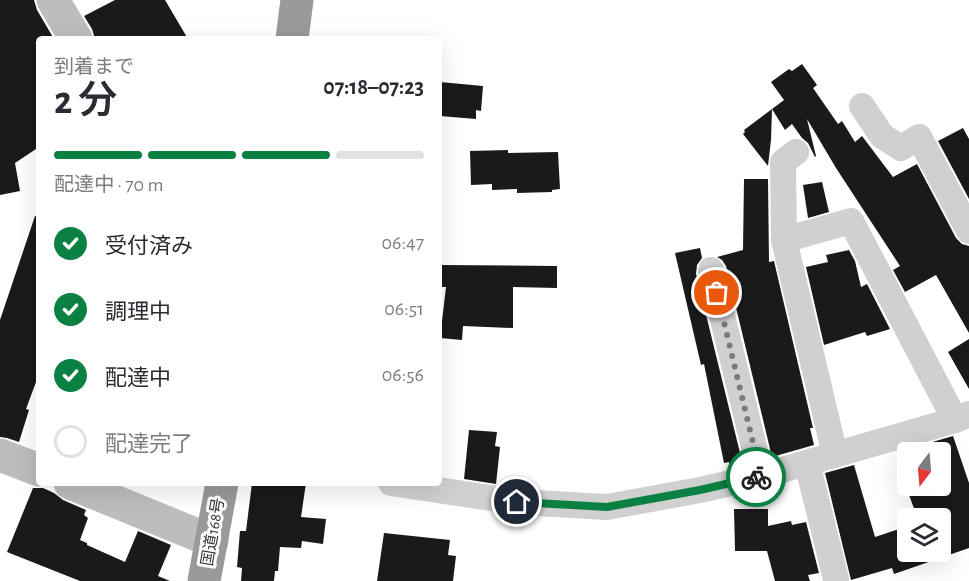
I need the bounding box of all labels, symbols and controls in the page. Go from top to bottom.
text: 到着まで [54,57,134,77]
text: 07:18–07:23 [323,76,424,98]
text: 2 分 [54,82,117,121]
text: 配達中 · 70 m [54,175,163,195]
icon: check [54,227,87,260]
text: 06:47 [382,233,424,253]
text: 受付済み [105,235,193,257]
pin [691,267,742,318]
icon: bag [700,276,733,309]
icon: check [54,293,87,326]
text: 06:51 [384,299,424,319]
text: 調理中 [105,301,171,323]
icon: check [54,359,87,392]
text: 06:56 [382,365,424,385]
text: 配達中 [105,367,171,389]
text: 配達完了 [105,433,193,455]
north arrow [897,442,951,496]
map controls [897,442,951,562]
courier [726,447,786,507]
icon: bike [740,461,773,494]
pin [491,476,542,527]
icon: home [500,485,533,518]
street label: 国道168号 [198,497,227,567]
button: layers [897,508,951,562]

